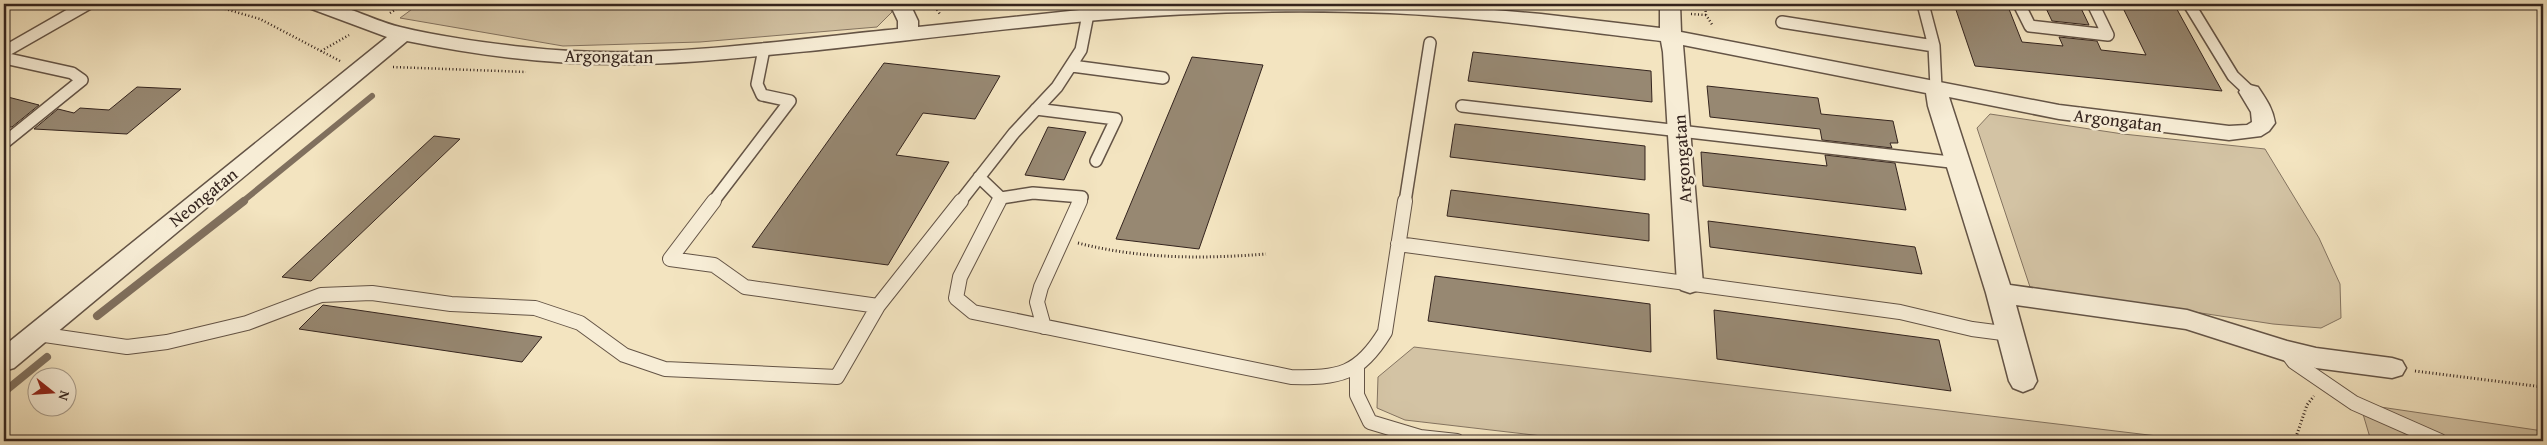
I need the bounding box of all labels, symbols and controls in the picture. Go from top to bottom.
street label: Argongatan [564,42,654,70]
street label: Argongatan [2072,101,2164,139]
street label: Argongatan [1665,114,1699,204]
street label: Neongatan [163,161,243,233]
north arrow [28,368,78,418]
text: N [53,388,75,404]

